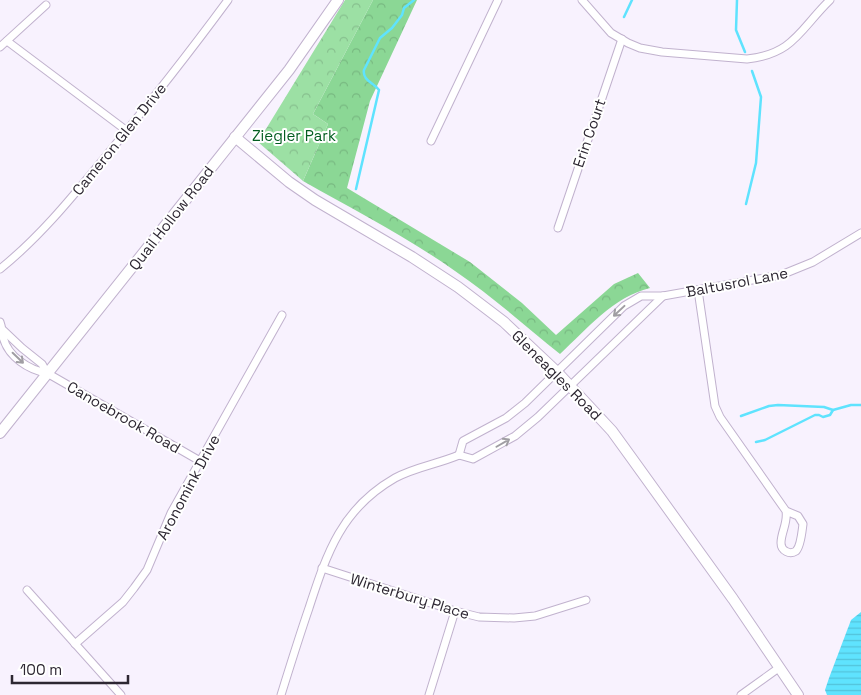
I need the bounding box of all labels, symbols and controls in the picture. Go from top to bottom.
street label: Cameron Glen Drive [68,79,170,199]
street label: Erin Court [568,96,610,170]
park label: Ziegler Park [252,126,336,145]
street label: Quail Hollow Road [124,162,218,274]
street label: Baltusrol Lane [684,263,790,301]
one-way arrow [613,305,625,317]
street label: Gleneagles Road [508,326,606,424]
one-way arrow [12,352,24,364]
street label: Canoebrook Road [64,377,184,457]
street label: Aronomink Drive [152,431,224,543]
one-way arrow [496,437,510,447]
street label: Winterbury Place [348,569,472,623]
scale bar [12,652,129,684]
text: 100 m [20,660,62,679]

